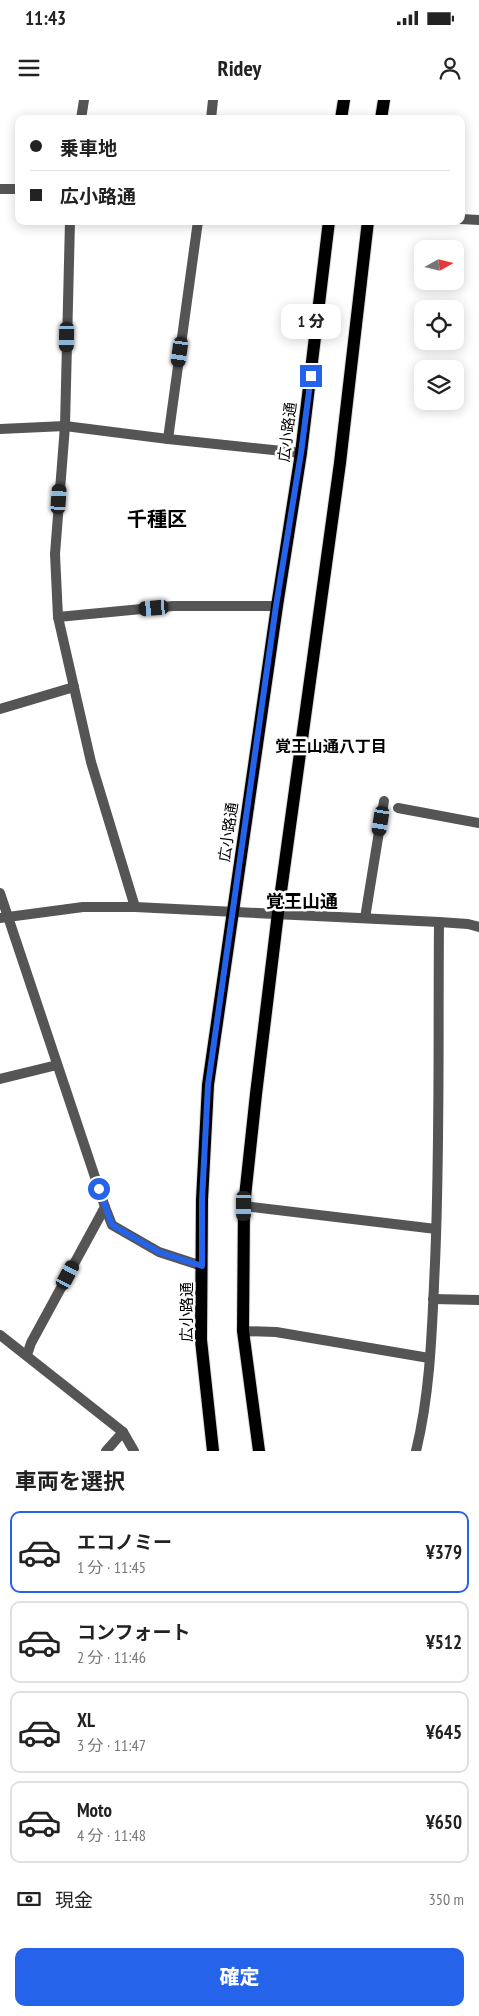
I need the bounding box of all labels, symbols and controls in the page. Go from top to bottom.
text: 11:43 [25,6,66,30]
icon: menu [15,54,43,82]
text: Ridey [218,54,261,82]
icon: person [436,54,464,82]
text: 乗車地 [60,136,117,160]
text: 広小路通 [60,184,136,208]
north arrow [414,240,464,290]
map controls [414,240,464,410]
button: locate [414,300,464,350]
callout: 1 分 [281,304,341,338]
text: 1 分 [298,311,324,331]
car [59,322,74,352]
car [170,336,189,368]
button: layers [414,360,464,410]
route end [300,365,322,387]
street label: 広小路通 [274,401,300,463]
car [50,484,67,514]
district label: 千種区 [127,506,187,532]
car [138,599,169,617]
district label: 覚王山通八丁目 [275,736,387,756]
street label: 広小路通 [214,801,242,863]
car [371,805,390,837]
district label: 覚王山通 [266,890,338,913]
route start [88,1178,110,1200]
car [236,1191,251,1221]
car [54,1258,81,1292]
street label: 広小路通 [177,1282,196,1342]
text: 車両を選択 [15,1467,125,1495]
icon: car [17,1530,62,1575]
text: エコノミー [77,1530,172,1554]
text: ¥379 [426,1540,462,1564]
text: 1 分 · 11:45 [77,1557,146,1577]
icon: car [17,1620,62,1665]
text: コンフォート [77,1620,190,1644]
text: ¥512 [426,1630,462,1654]
text: 2 分 · 11:46 [77,1647,146,1667]
text: XL [77,1708,95,1732]
icon: car [17,1710,62,1755]
text: ¥645 [426,1720,462,1744]
text: 3 分 · 11:47 [77,1735,146,1755]
text: Moto [77,1798,112,1822]
icon: car [17,1800,62,1845]
text: ¥650 [426,1810,462,1834]
text: 4 分 · 11:48 [77,1825,146,1845]
icon: cash [15,1885,43,1913]
text: 現金 [55,1888,93,1912]
text: 350 m [429,1889,464,1909]
button: 確定 [15,1948,464,2006]

